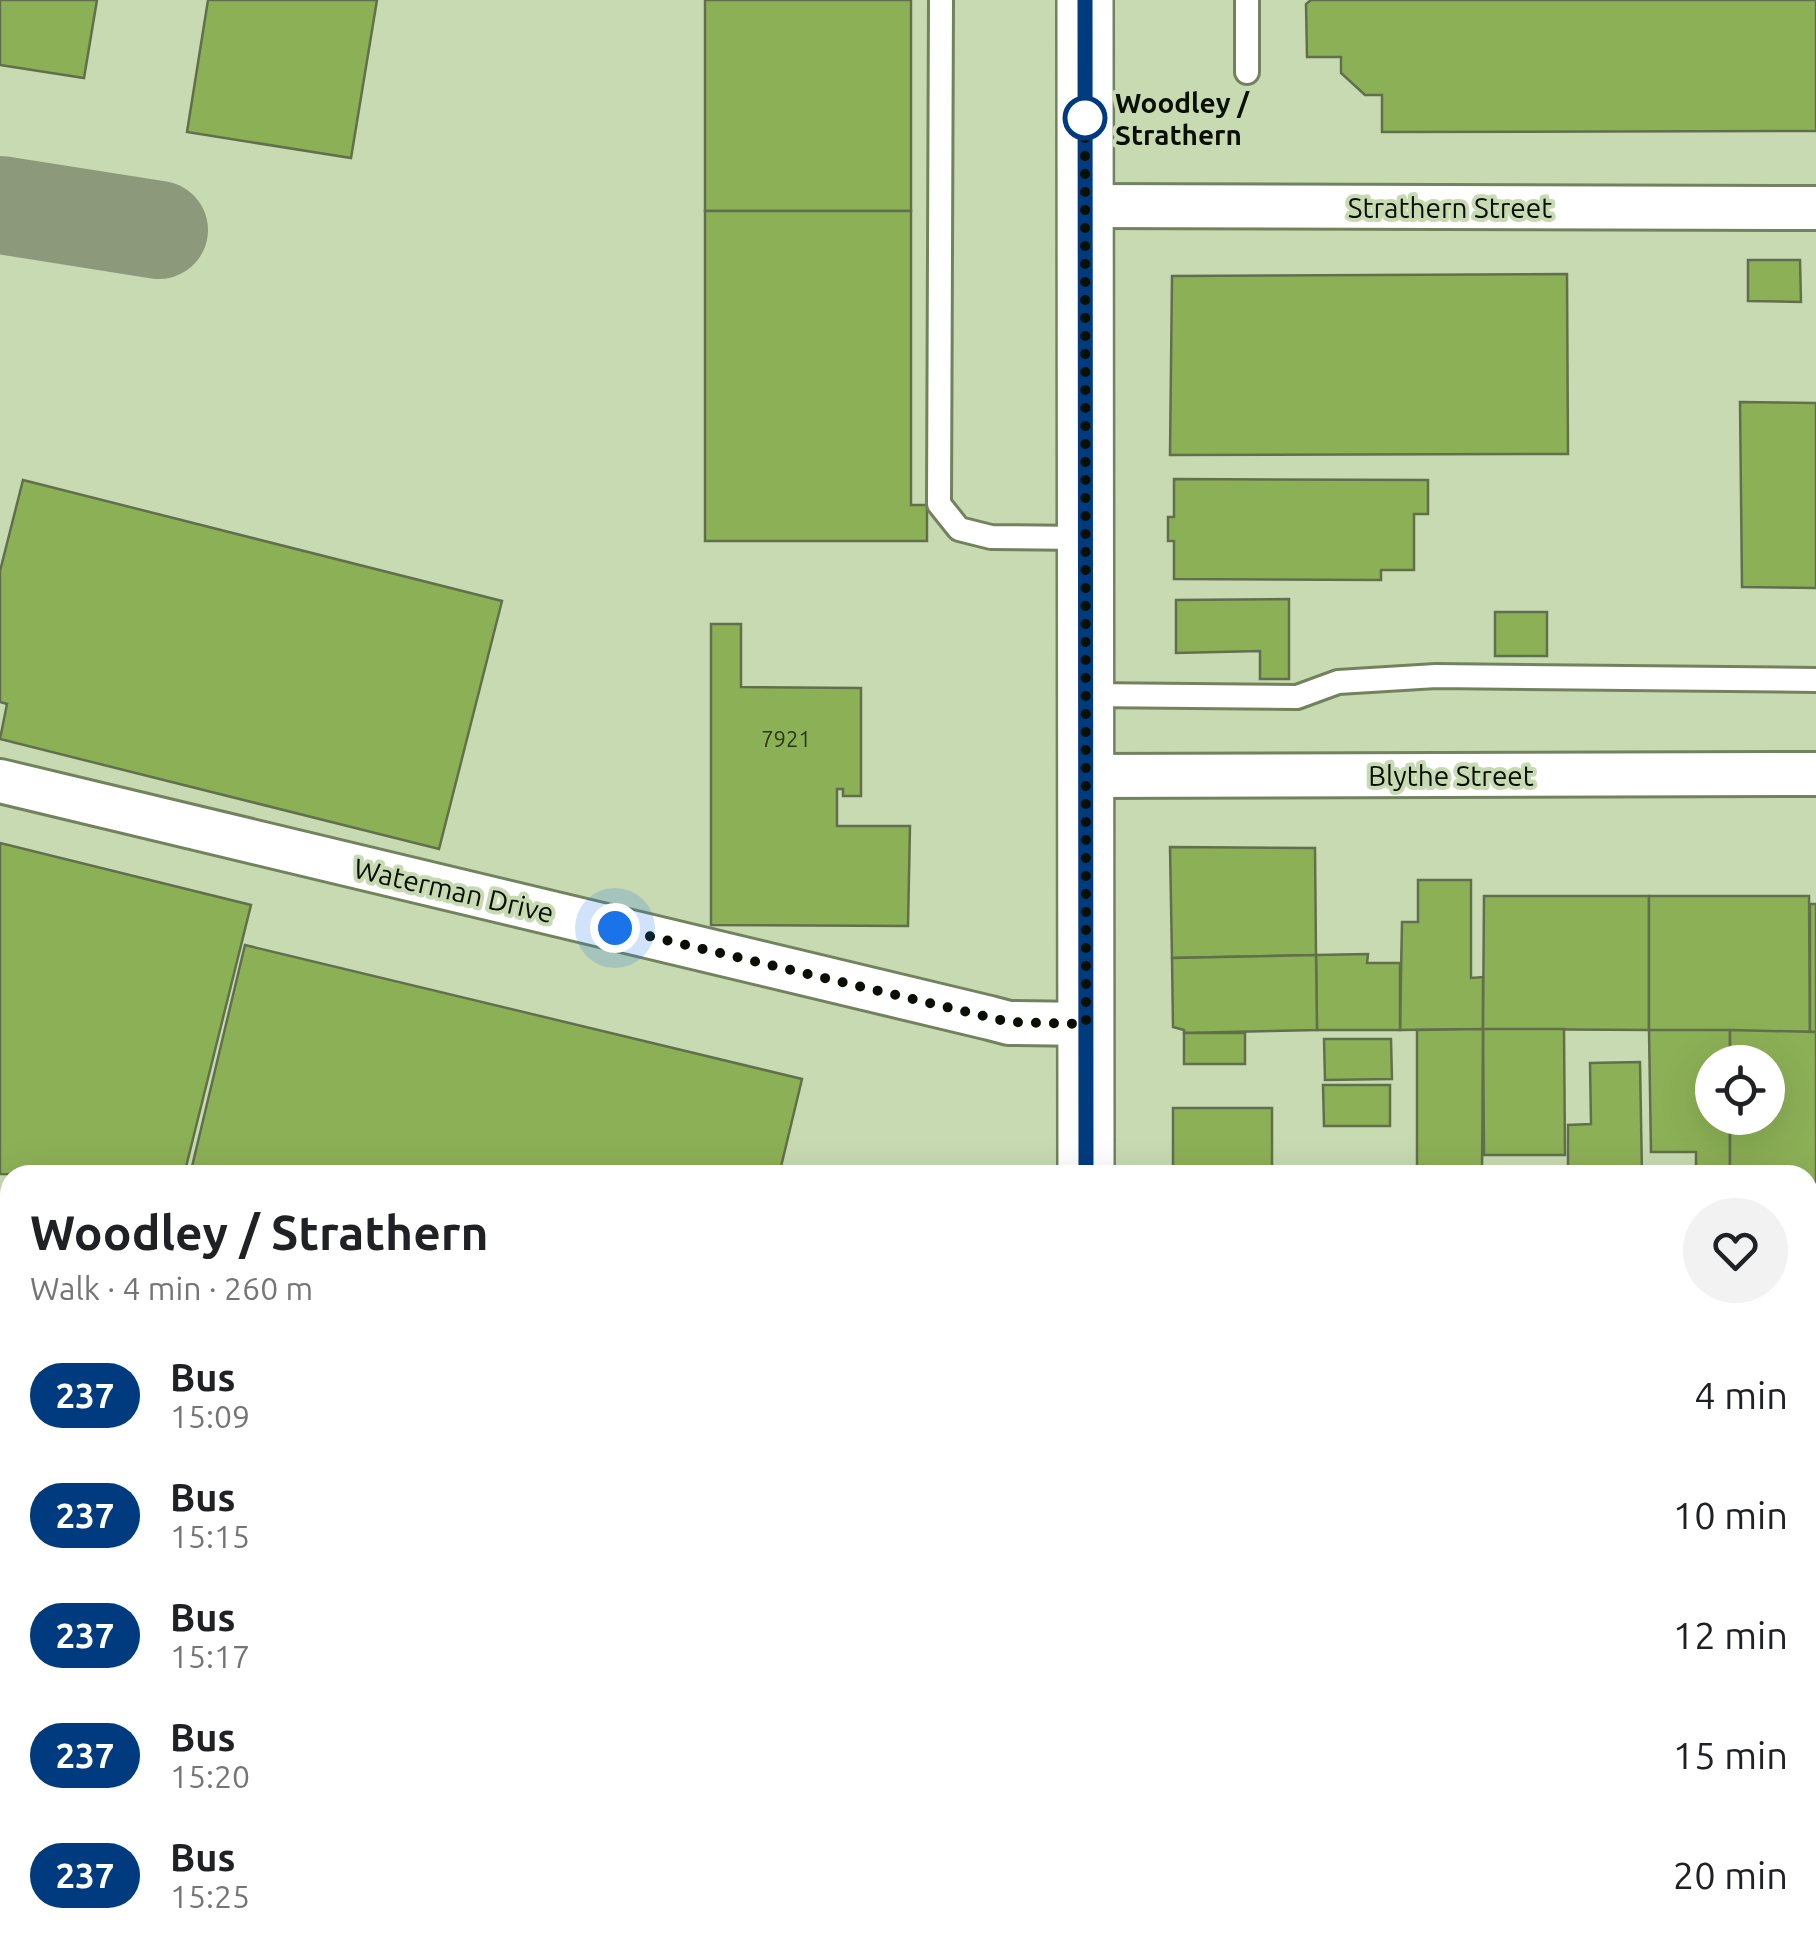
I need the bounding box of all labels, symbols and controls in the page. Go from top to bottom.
place label: Woodley / Strathern [1115,87,1250,150]
marker: Woodley / Strathern [1064,97,1106,139]
street label: Strathern Street [1348,192,1552,223]
house number: 7921 [761,726,811,751]
street label: Blythe Street [1368,760,1534,791]
street label: Waterman Drive [351,852,557,928]
your location [590,903,640,953]
map controls [1695,1045,1785,1135]
button: locate [1695,1045,1785,1135]
button: heart [1683,1198,1788,1303]
text: Woodley / Strathern [30,1205,489,1259]
text: Walk · 4 min · 260 m [30,1270,313,1306]
text: Bus [170,1356,235,1398]
text: 4 min [1694,1374,1788,1416]
text: 237 [55,1375,115,1415]
text: 15:09 [170,1398,250,1434]
text: Bus [170,1476,235,1518]
text: 10 min [1673,1494,1788,1536]
text: 237 [55,1495,115,1535]
text: 15:15 [170,1518,250,1554]
text: Bus [170,1596,235,1638]
text: 12 min [1673,1614,1788,1656]
text: 237 [55,1615,115,1655]
text: 15:17 [170,1638,250,1674]
text: Bus [170,1716,235,1758]
text: 15 min [1673,1734,1788,1776]
text: 237 [55,1735,115,1775]
text: 15:20 [170,1758,250,1794]
text: Bus [170,1836,235,1878]
text: 20 min [1673,1854,1788,1896]
text: 237 [55,1855,115,1895]
text: 15:25 [170,1878,250,1914]

